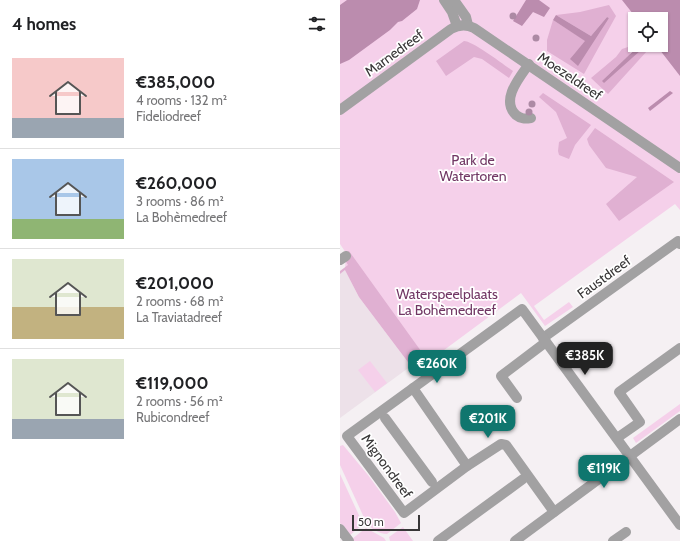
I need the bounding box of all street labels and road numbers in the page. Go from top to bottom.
street label: Marnedreef [361,25,427,80]
street label: Moezeldreef [534,48,606,104]
street label: Faustdreef [574,251,635,303]
street label: Mignondreef [358,430,417,502]

